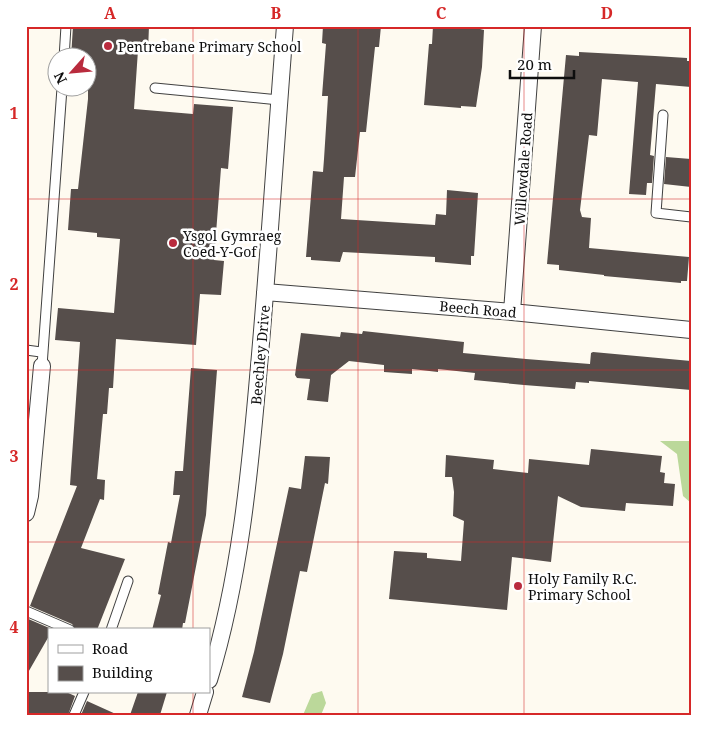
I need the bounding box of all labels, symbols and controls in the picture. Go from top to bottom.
text: A [104,2,117,24]
text: B [271,2,282,24]
text: C [436,2,447,24]
text: D [601,2,613,24]
place label: Pentrebane Primary School [118,37,302,56]
marker: Pentrebane Primary School [102,40,114,52]
north arrow [48,48,98,98]
scale bar [510,48,573,80]
text: 20 m [517,54,552,74]
text: N [49,69,71,87]
text: 1 [9,102,19,124]
street label: Willowdale Road [510,111,536,226]
place label: Ysgol Gymraeg Coed-Y-Gof [182,226,282,261]
marker: Ysgol Gymraeg Coed-Y-Gof [167,237,179,249]
text: 2 [9,273,19,295]
street label: Beech Road [439,296,518,322]
street label: Beechley Drive [246,304,274,406]
text: 3 [9,445,19,467]
place label: Holy Family R.C. Primary School [528,569,637,604]
marker: Holy Family R.C. Primary School [512,580,524,592]
text: 4 [9,616,19,638]
legend [48,628,210,694]
text: Road [92,638,128,658]
text: Building [92,662,153,682]

